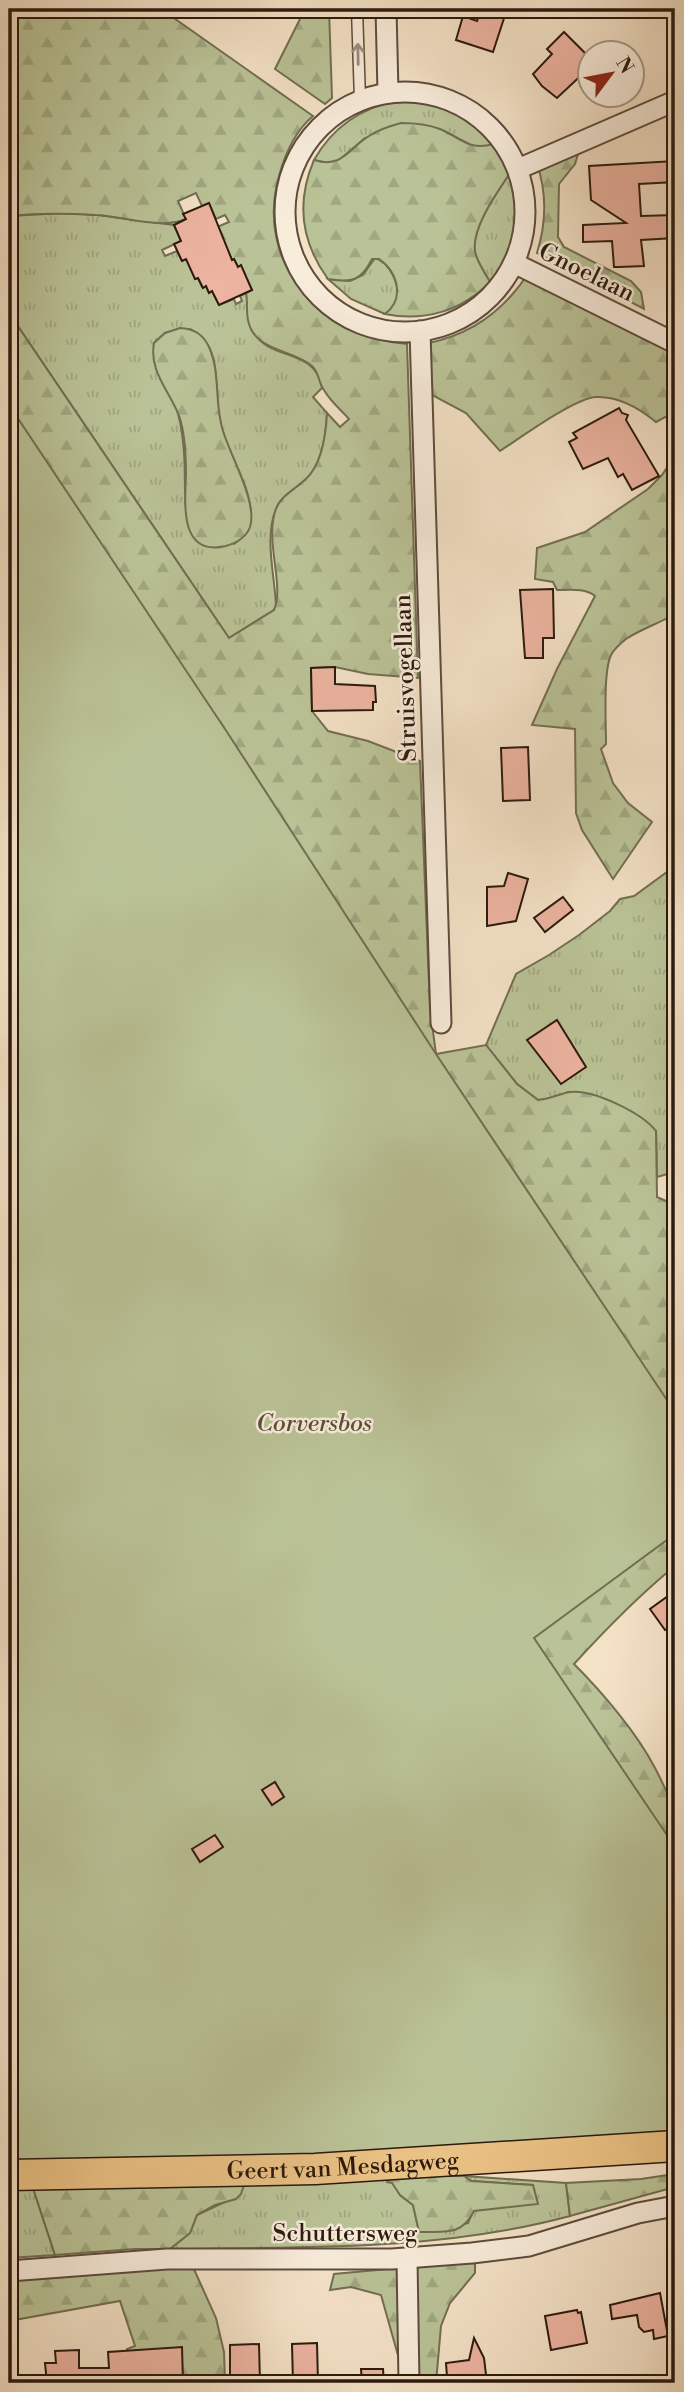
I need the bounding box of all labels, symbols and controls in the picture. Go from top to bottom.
north arrow [576,38,646,108]
one-way arrow [352,43,365,66]
text: N [610,53,639,78]
street label: Gnoelaan [534,237,640,309]
street label: Struisvogellaan [388,594,424,762]
park label: Corversbos [256,1409,372,1439]
street label: Geert van Mesdagweg [226,2146,461,2187]
street label: Schuttersweg [273,2219,418,2249]

